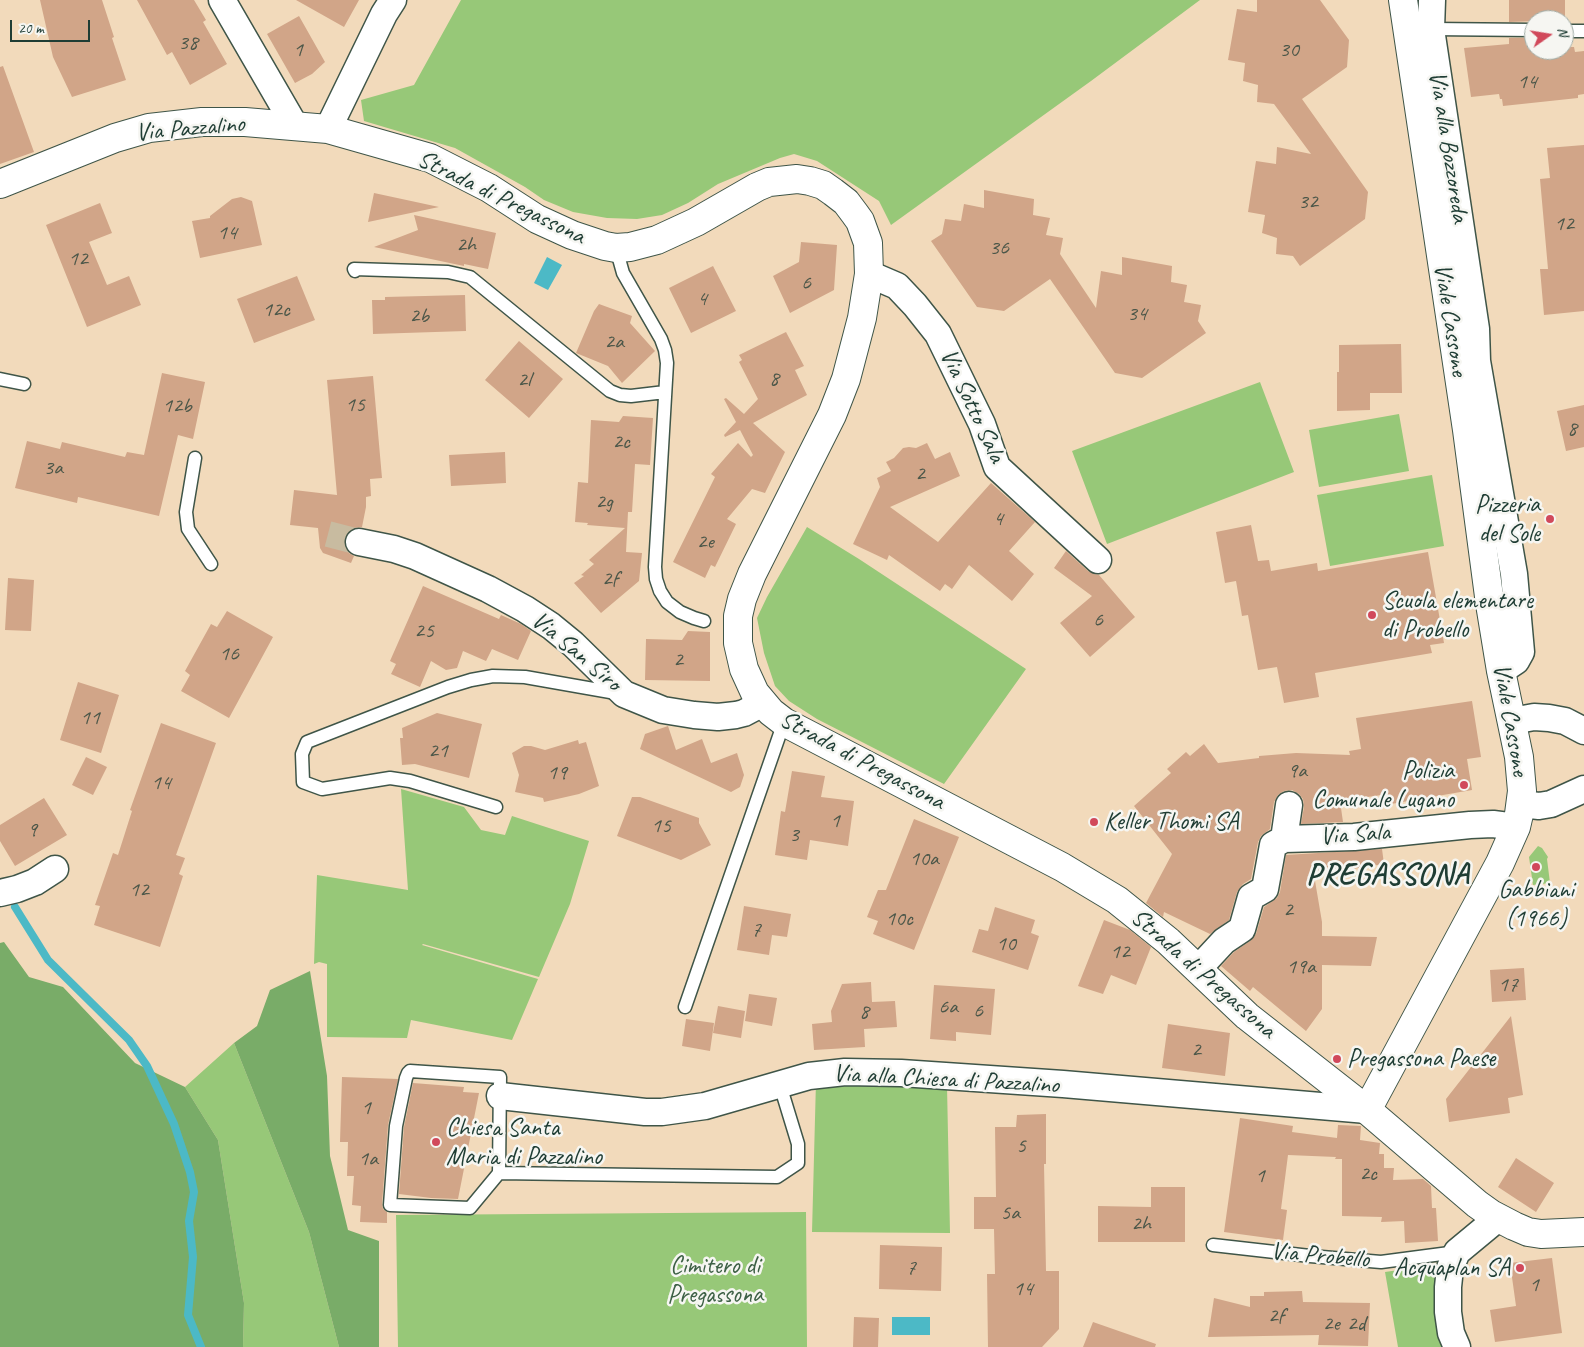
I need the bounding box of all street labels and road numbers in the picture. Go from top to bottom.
street label: Via alla Bozzoreda [1421,69,1475,225]
street label: Via Pazzalino [134,109,246,149]
street label: Strada di Pregassona [412,144,590,252]
street label: Viale Cassone [1426,262,1474,378]
street label: Via Sotto Sala [933,344,1011,468]
street label: Via San Siro [525,606,627,698]
street label: Viale Cassone [1485,662,1535,778]
street label: Strada di Pregassona [774,705,950,817]
street label: Via Sala [1319,818,1391,852]
street label: Strada di Pregassona [1124,903,1282,1045]
street label: Via alla Chiesa di Pazzalino [832,1059,1060,1101]
street label: Via Probello [1270,1237,1370,1275]

